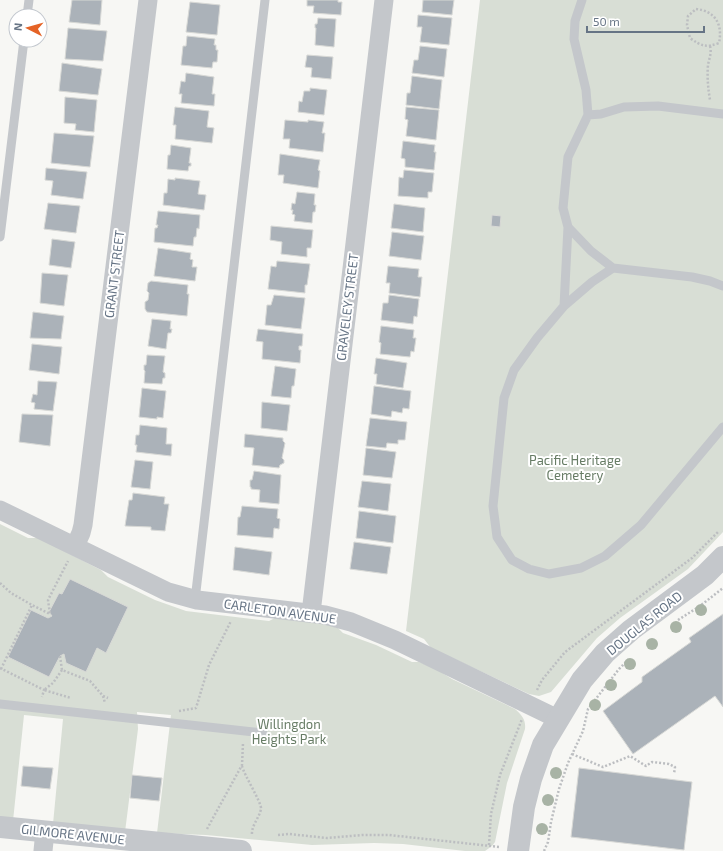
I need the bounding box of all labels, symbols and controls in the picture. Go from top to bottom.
north arrow [8,8,48,48]
scale bar [587,8,704,34]
text: 50 m [593,14,620,28]
text: N [11,22,24,32]
street label: GRANT STREET [101,229,127,319]
street label: GRAVELEY STREET [332,252,362,362]
park label: Pacific Heritage Cemetery [529,452,621,483]
street label: DOUGLAS ROAD [603,588,685,658]
street label: CARLETON AVENUE [223,595,337,627]
park label: Willingdon Heights Park [252,716,327,747]
street label: GILMORE AVENUE [20,821,126,847]

